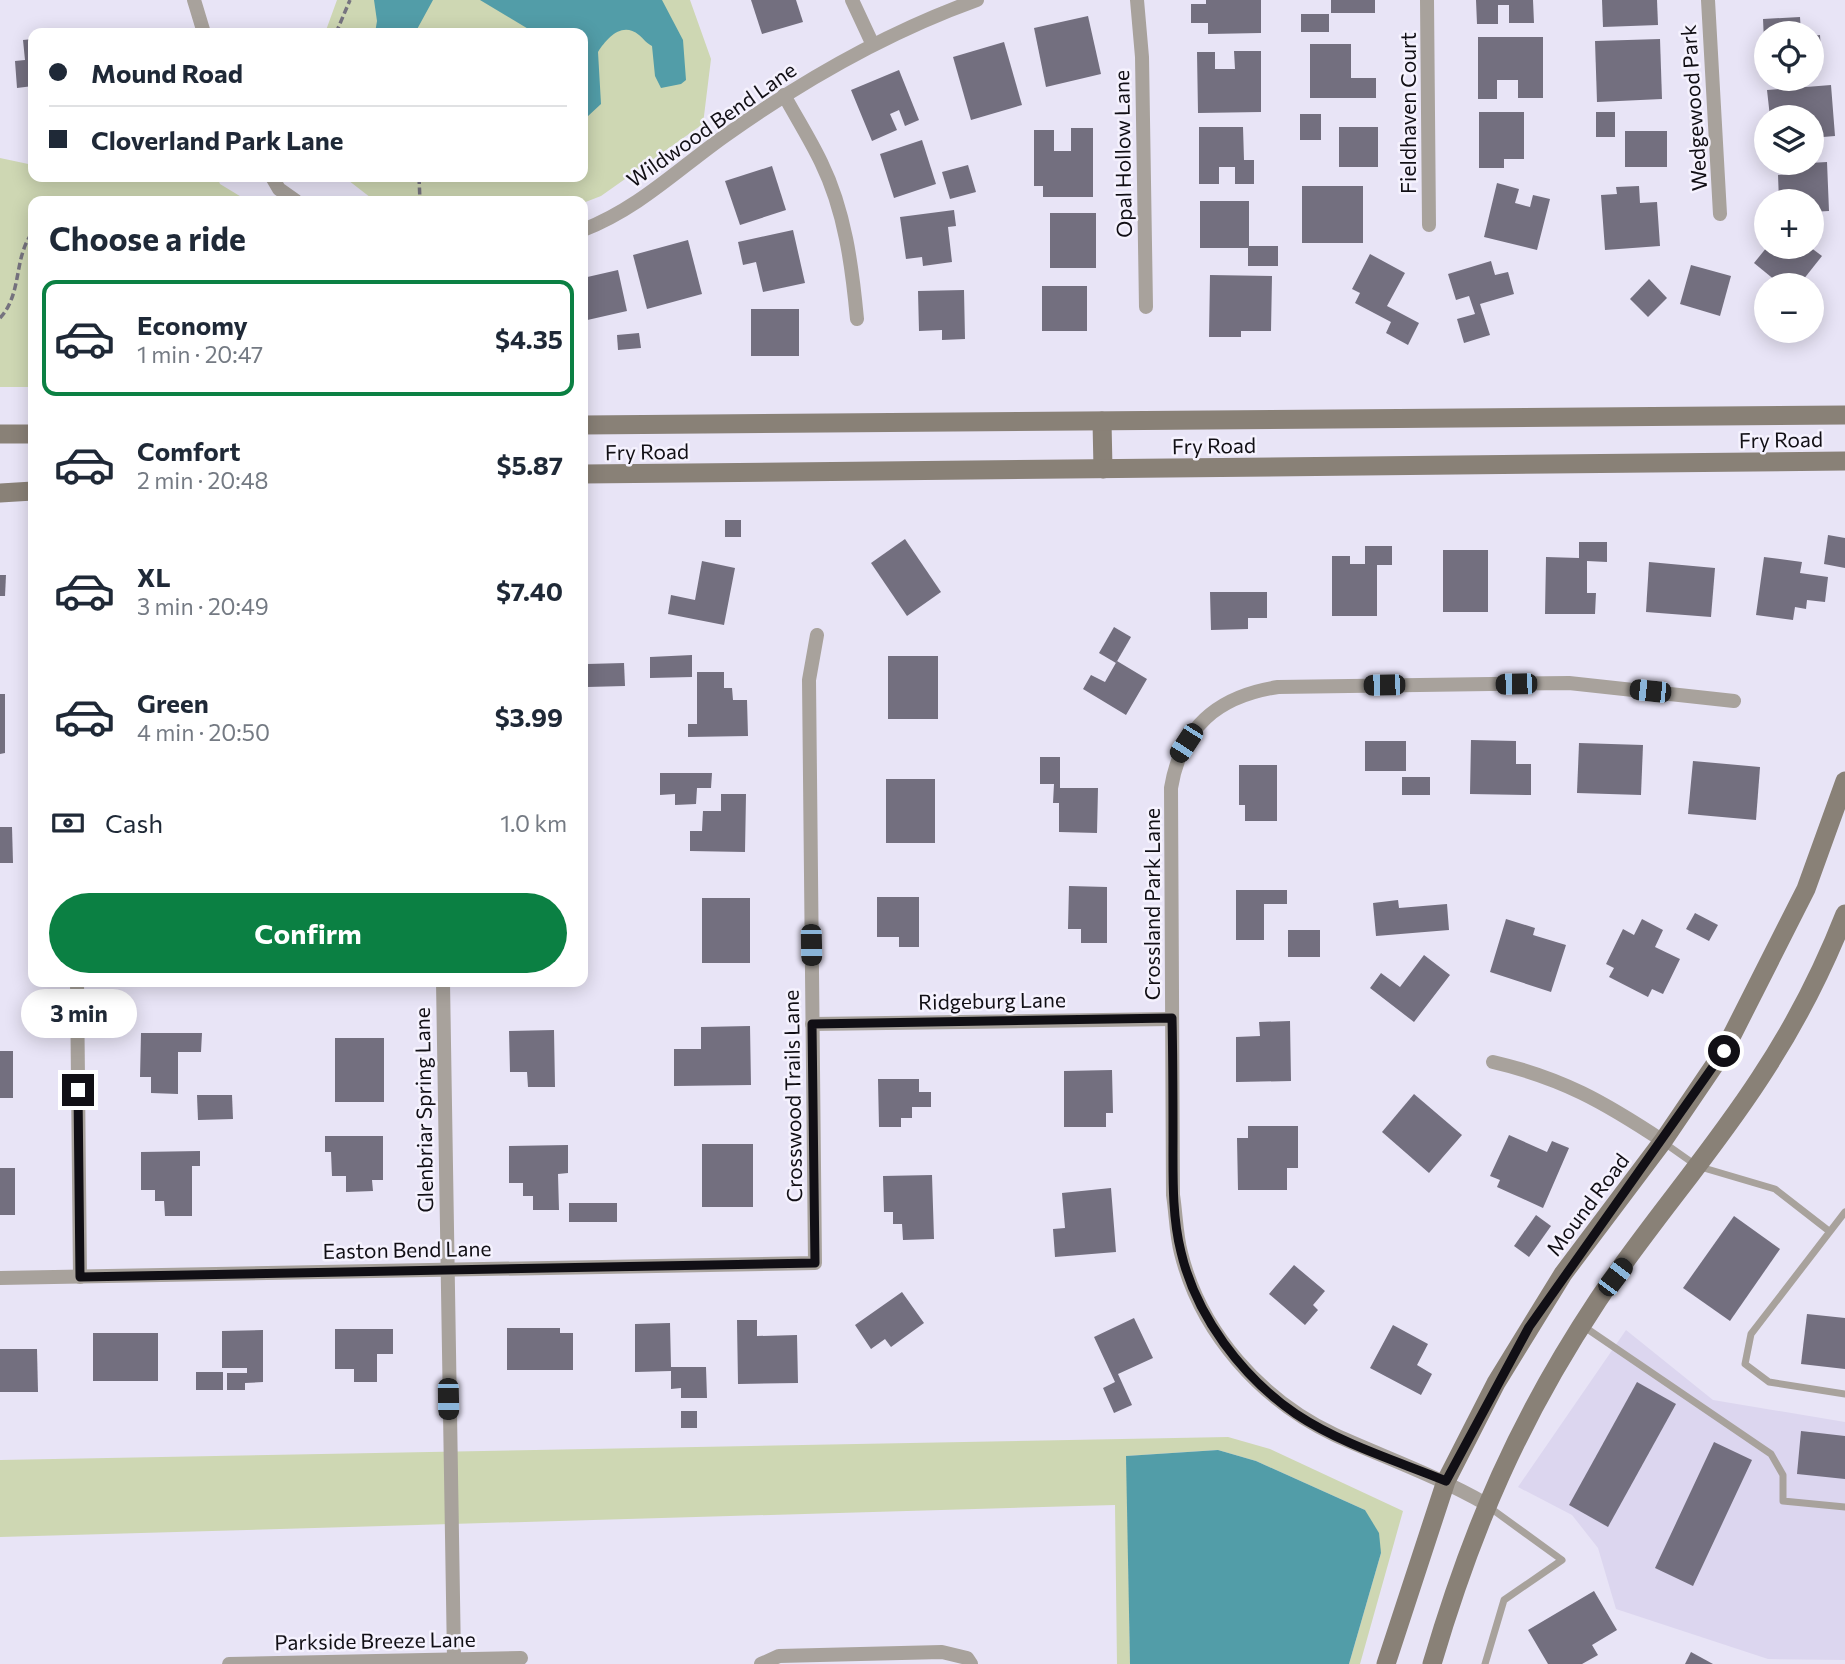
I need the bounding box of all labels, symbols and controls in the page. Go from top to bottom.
map controls [1754,21,1824,343]
button: locate [1754,21,1824,91]
street label: Wedgewood Park [1675,24,1711,192]
street label: Fieldhaven Court [1395,32,1420,194]
street label: Wildwood Bend Lane [622,56,800,192]
text: Mound Road [91,57,243,88]
street label: Opal Hollow Lane [1108,70,1136,238]
button: layers [1754,105,1824,175]
text: Cloverland Park Lane [91,124,344,155]
button: + [1754,189,1824,259]
text: Choose a ride [49,218,246,258]
button: − [1754,273,1824,343]
icon: car [53,307,116,370]
text: Economy [137,309,248,340]
text: $4.35 [495,323,563,354]
text: 1 min · 20:47 [137,340,263,368]
street label: Fry Road [1739,426,1823,452]
street label: Fry Road [1172,432,1256,458]
icon: car [53,433,116,496]
text: Comfort [137,435,240,466]
street label: Fry Road [605,438,689,464]
text: $5.87 [497,449,563,480]
text: 2 min · 20:48 [137,466,268,494]
icon: car [53,559,116,622]
text: XL [137,561,171,592]
text: $7.40 [496,575,563,606]
text: 3 min · 20:49 [137,592,269,620]
car [1495,673,1538,695]
car [1363,674,1406,696]
car [1629,678,1672,704]
icon: car [53,685,116,748]
text: Green [137,687,209,718]
text: $3.99 [495,701,563,732]
text: 4 min · 20:50 [137,718,270,746]
car [1166,720,1207,766]
icon: cash [49,804,87,842]
text: Cash [105,807,163,838]
street label: Crossland Park Lane [1139,808,1164,1000]
text: 1.0 km [500,809,567,837]
button: Confirm [49,893,567,973]
car [801,924,822,966]
street label: Ridgeburg Lane [918,986,1066,1014]
callout: 3 min [20,988,136,1038]
street label: Crosswood Trails Lane [778,990,806,1202]
text: 3 min [50,999,108,1027]
street label: Glenbriar Spring Lane [409,1007,437,1213]
route start [1708,1035,1740,1067]
route end [62,1074,94,1106]
street label: Mound Road [1540,1148,1634,1260]
street label: Easton Bend Lane [322,1235,492,1263]
car [1594,1254,1637,1300]
car [438,1378,459,1420]
street label: Parkside Breeze Lane [274,1626,476,1654]

